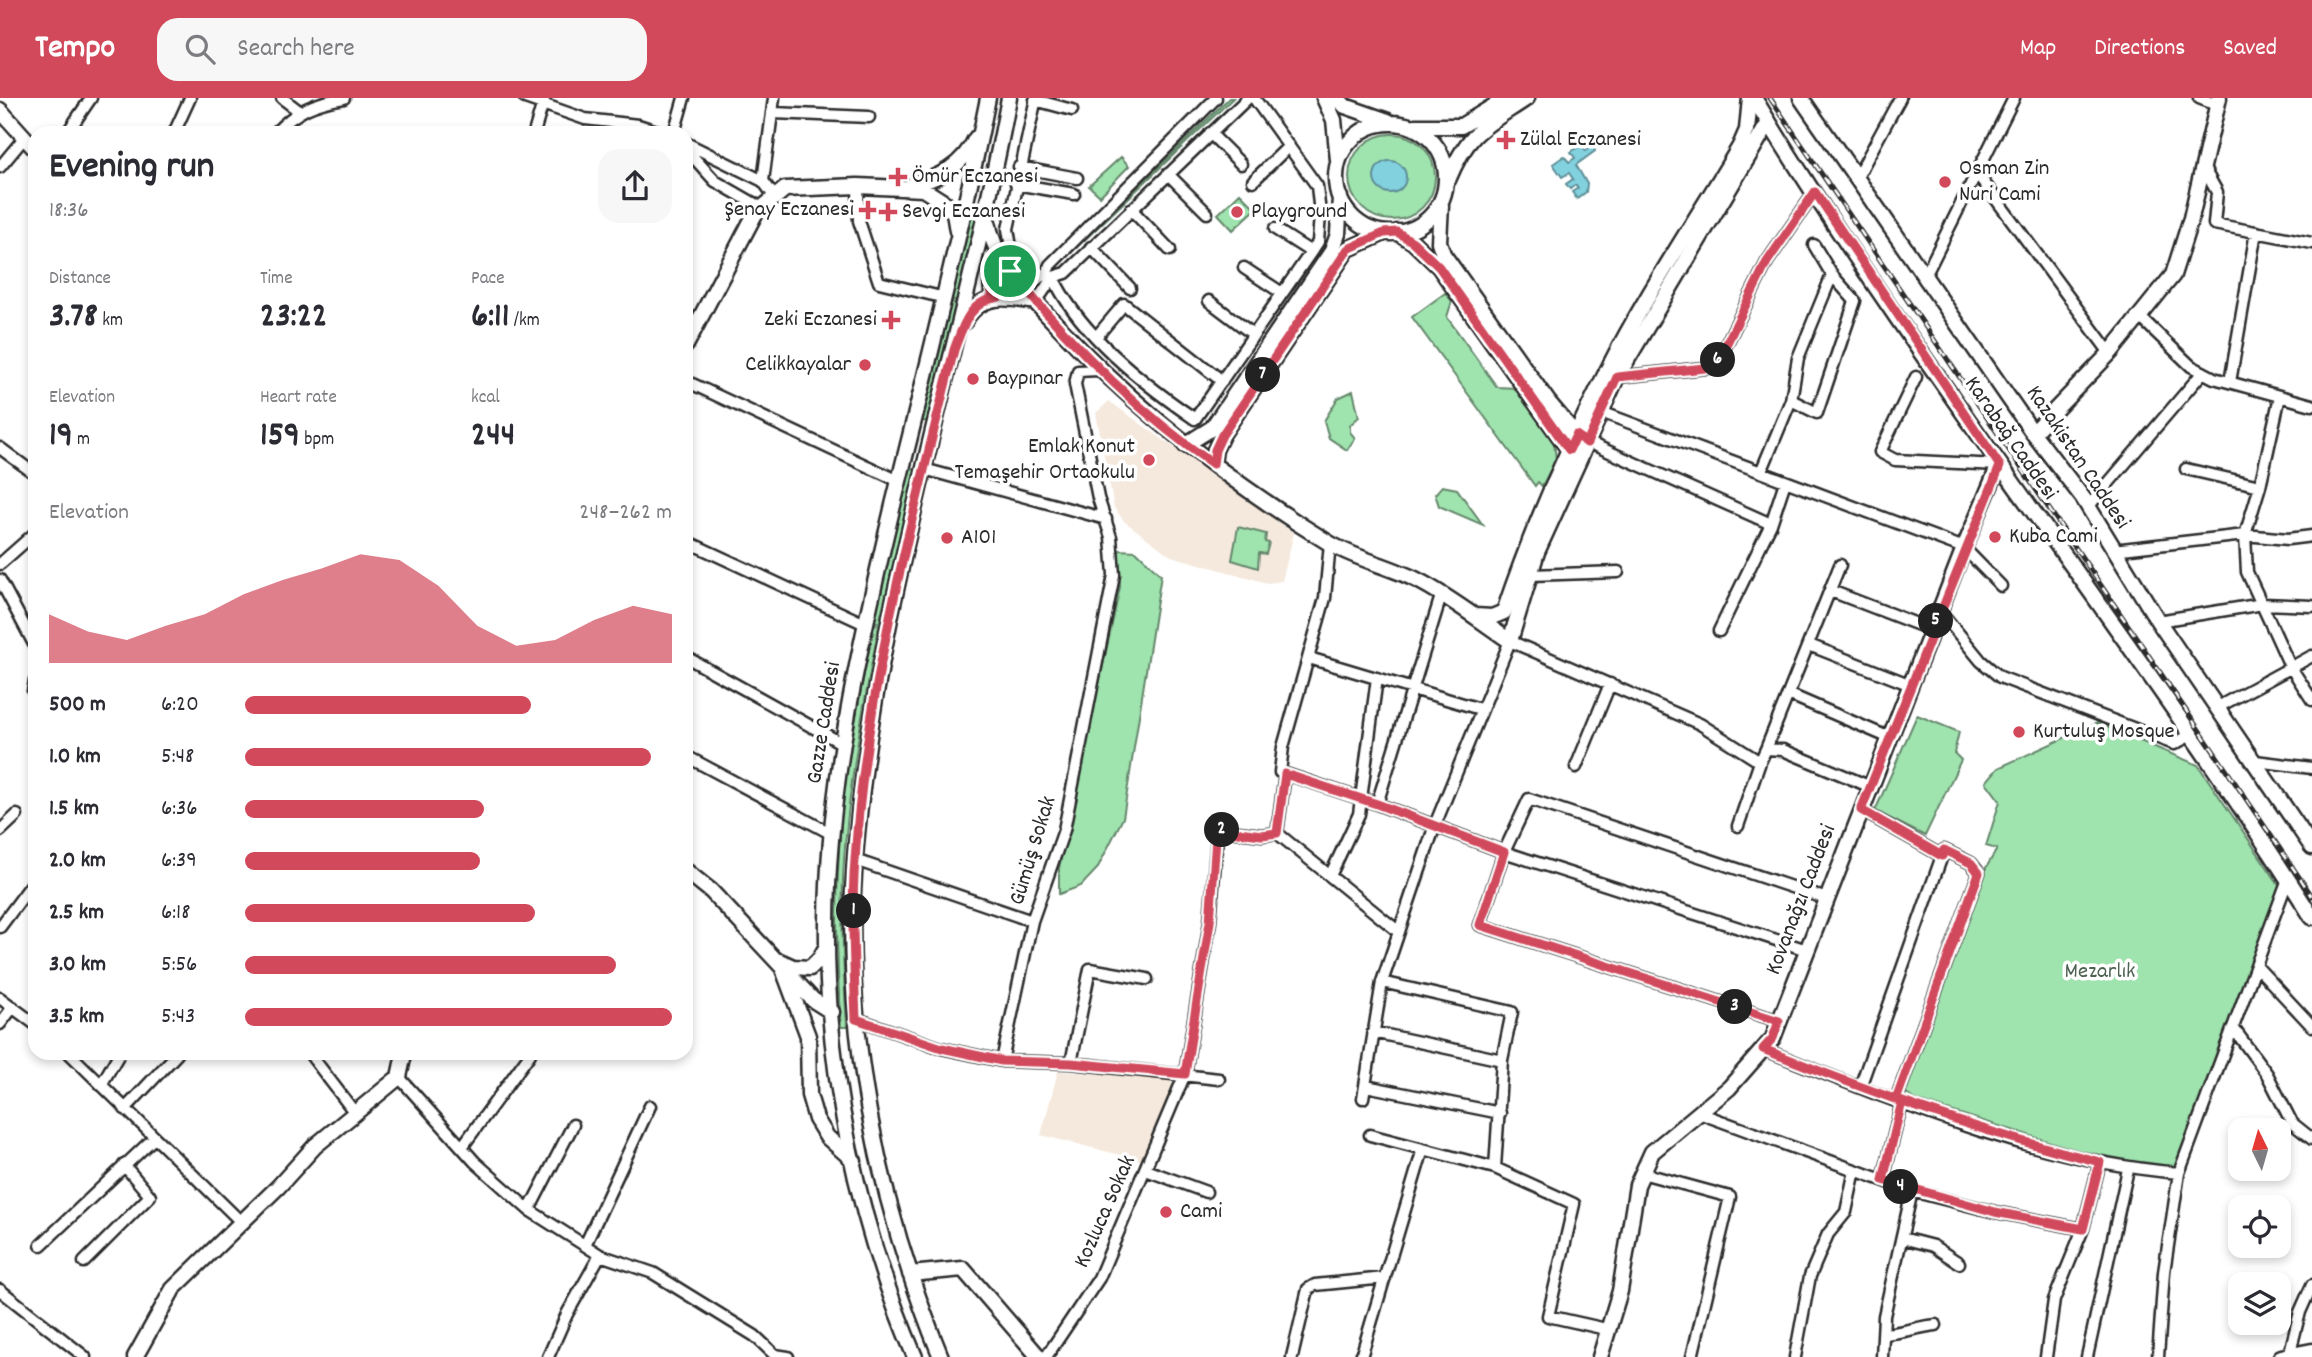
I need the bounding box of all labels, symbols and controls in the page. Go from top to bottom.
search box [157,18,647,81]
text: Tempo [35,26,115,73]
icon: search [181,30,219,68]
text: Search here [237,31,355,68]
text: Map [2020,32,2056,66]
text: Directions [2094,32,2185,66]
text: Saved [2223,32,2277,66]
place label: Zülal Eczanesi [1520,124,1641,157]
marker: Zülal Eczanesi [1498,132,1514,148]
text: Evening run [49,141,214,196]
button: share [598,149,672,223]
place label: Osman Zin Nuri Cami [1959,153,2049,212]
place label: Ömür Eczanesi [912,161,1038,194]
marker: Ömür Eczanesi [890,169,906,185]
marker: Osman Zin Nuri Cami [1937,174,1953,190]
place label: Şenay Eczanesi [725,194,854,227]
text: 18:36 [49,195,89,228]
place label: Sevgi Eczanesi [902,196,1025,229]
place label: Playground [1251,196,1347,229]
marker: Şenay Eczanesi [860,202,876,218]
marker: Sevgi Eczanesi [880,204,896,220]
marker: Playground [1229,204,1245,220]
pin [980,241,1040,301]
icon: arrive [991,252,1029,290]
text: Distance [49,266,111,293]
text: Time [260,266,293,293]
text: Pace [471,266,505,293]
text: 3.78 [49,293,98,343]
text: 23:22 [260,293,327,343]
text: 6:11 [471,293,509,343]
place label: Zeki Eczanesi [764,304,877,337]
text: km [98,308,123,335]
text: /km [509,308,540,335]
marker: Zeki Eczanesi [883,312,899,328]
pin: 6 [1700,342,1736,378]
text: 6 [1713,346,1722,373]
place label: Celikkayalar [745,349,851,382]
marker: Celikkayalar [857,357,873,373]
pin: 7 [1246,358,1280,392]
text: 7 [1259,361,1266,388]
place label: Baypınar [987,363,1063,396]
street label: Karabağ Caddesi [1955,370,2065,508]
marker: Baypınar [965,371,981,387]
street label: Kazakistan Caddesi [2017,379,2137,537]
text: Elevation [49,385,115,412]
text: Heart rate [260,385,337,412]
text: kcal [471,385,500,412]
text: 19 [49,412,73,462]
text: 159 [260,412,300,462]
text: 244 [471,412,515,462]
text: m [73,427,90,454]
text: bpm [300,427,334,454]
place label: Emlak Konut Temaşehir Ortaokulu [955,431,1135,490]
marker: Emlak Konut Temaşehir Ortaokulu [1141,452,1157,468]
text: Elevation [49,497,129,530]
text: 248–262 m [579,497,672,530]
place label: Kuba Cami [2009,521,2098,554]
place label: A101 [961,522,996,555]
marker: Kuba Cami [1987,529,2003,545]
marker: A101 [939,530,955,546]
pin: 5 [1918,603,1954,638]
text: 5 [1931,607,1940,634]
street label: Gazze Caddesi [799,660,851,786]
text: 500 m [49,689,106,722]
text: 6:20 [161,689,199,722]
place label: Kurtuluş Mosque [2033,716,2175,749]
marker: Kurtuluş Mosque [2011,724,2027,740]
text: 1.0 km [49,741,101,774]
text: 5:48 [161,741,194,774]
street label: Gümüş Sokak [1002,792,1066,910]
text: 1.5 km [49,793,99,826]
text: 6:36 [161,793,198,826]
pin: 2 [1204,812,1240,848]
text: 2 [1217,816,1226,843]
street label: Kovanağzı Caddesi [1758,820,1846,980]
text: 2.0 km [49,845,106,878]
text: 6:39 [161,845,197,878]
pin: 1 [836,894,872,928]
text: 2.5 km [49,897,104,930]
text: 6:18 [161,897,190,930]
text: 1 [851,897,856,924]
text: 3.0 km [49,949,106,982]
text: 5:56 [161,949,197,982]
park label: Mezarlık [2065,956,2135,989]
pin: 3 [1718,990,1752,1024]
text: 3 [1730,993,1739,1020]
text: 3.5 km [49,1001,104,1034]
text: 5:43 [161,1001,195,1034]
north arrow [2228,1118,2291,1181]
map controls [2228,1118,2291,1335]
street label: Kozluca Sokak [1066,1150,1146,1274]
pin: 4 [1884,1170,1918,1204]
text: 4 [1897,1173,1904,1200]
button: locate [2228,1195,2291,1258]
place label: Cami [1180,1196,1222,1229]
marker: Cami [1158,1204,1174,1220]
button: layers [2228,1272,2291,1335]

